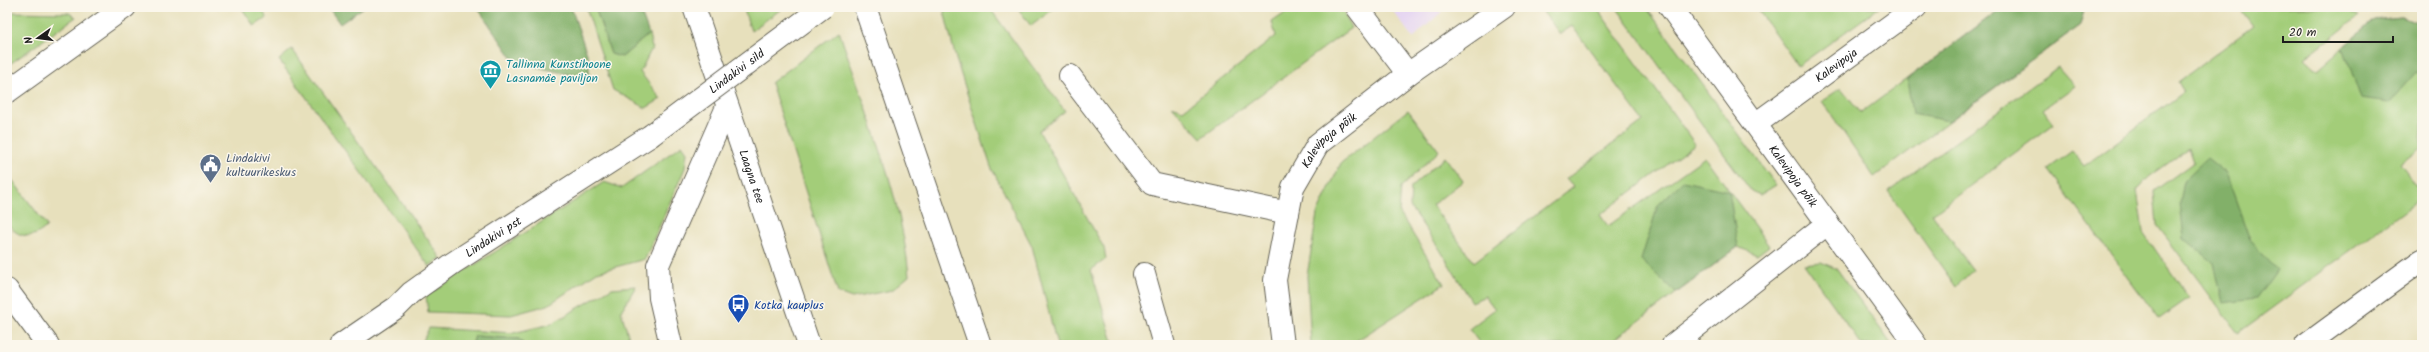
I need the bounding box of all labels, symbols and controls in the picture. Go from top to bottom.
north arrow [18,18,58,58]
scale bar [2283,18,2393,44]
text: 20 m [2289,23,2317,42]
text: N [20,35,39,46]
street label: Kalevipoja [1811,43,1862,88]
street label: Lindakivi sild [705,44,770,99]
place label: Tallinna Kunstihoone Lasnamäe paviljon [506,55,612,88]
museum icon: Tallinna Kunstihoone Lasnamäe paviljon [478,58,504,91]
street label: Kalevipoja põik [1297,108,1361,172]
street label: Kalevipoja põik [1763,141,1822,212]
street label: Laagna tee [733,147,769,207]
place label: Lindakivi kultuurikeskus [226,149,296,182]
public building icon: Lindakivi kultuurikeskus [197,152,223,185]
street label: Lindakivi pst [461,212,526,263]
bus stop icon: Kotka kauplus [726,292,752,325]
place label: Kotka kauplus [754,296,824,315]

